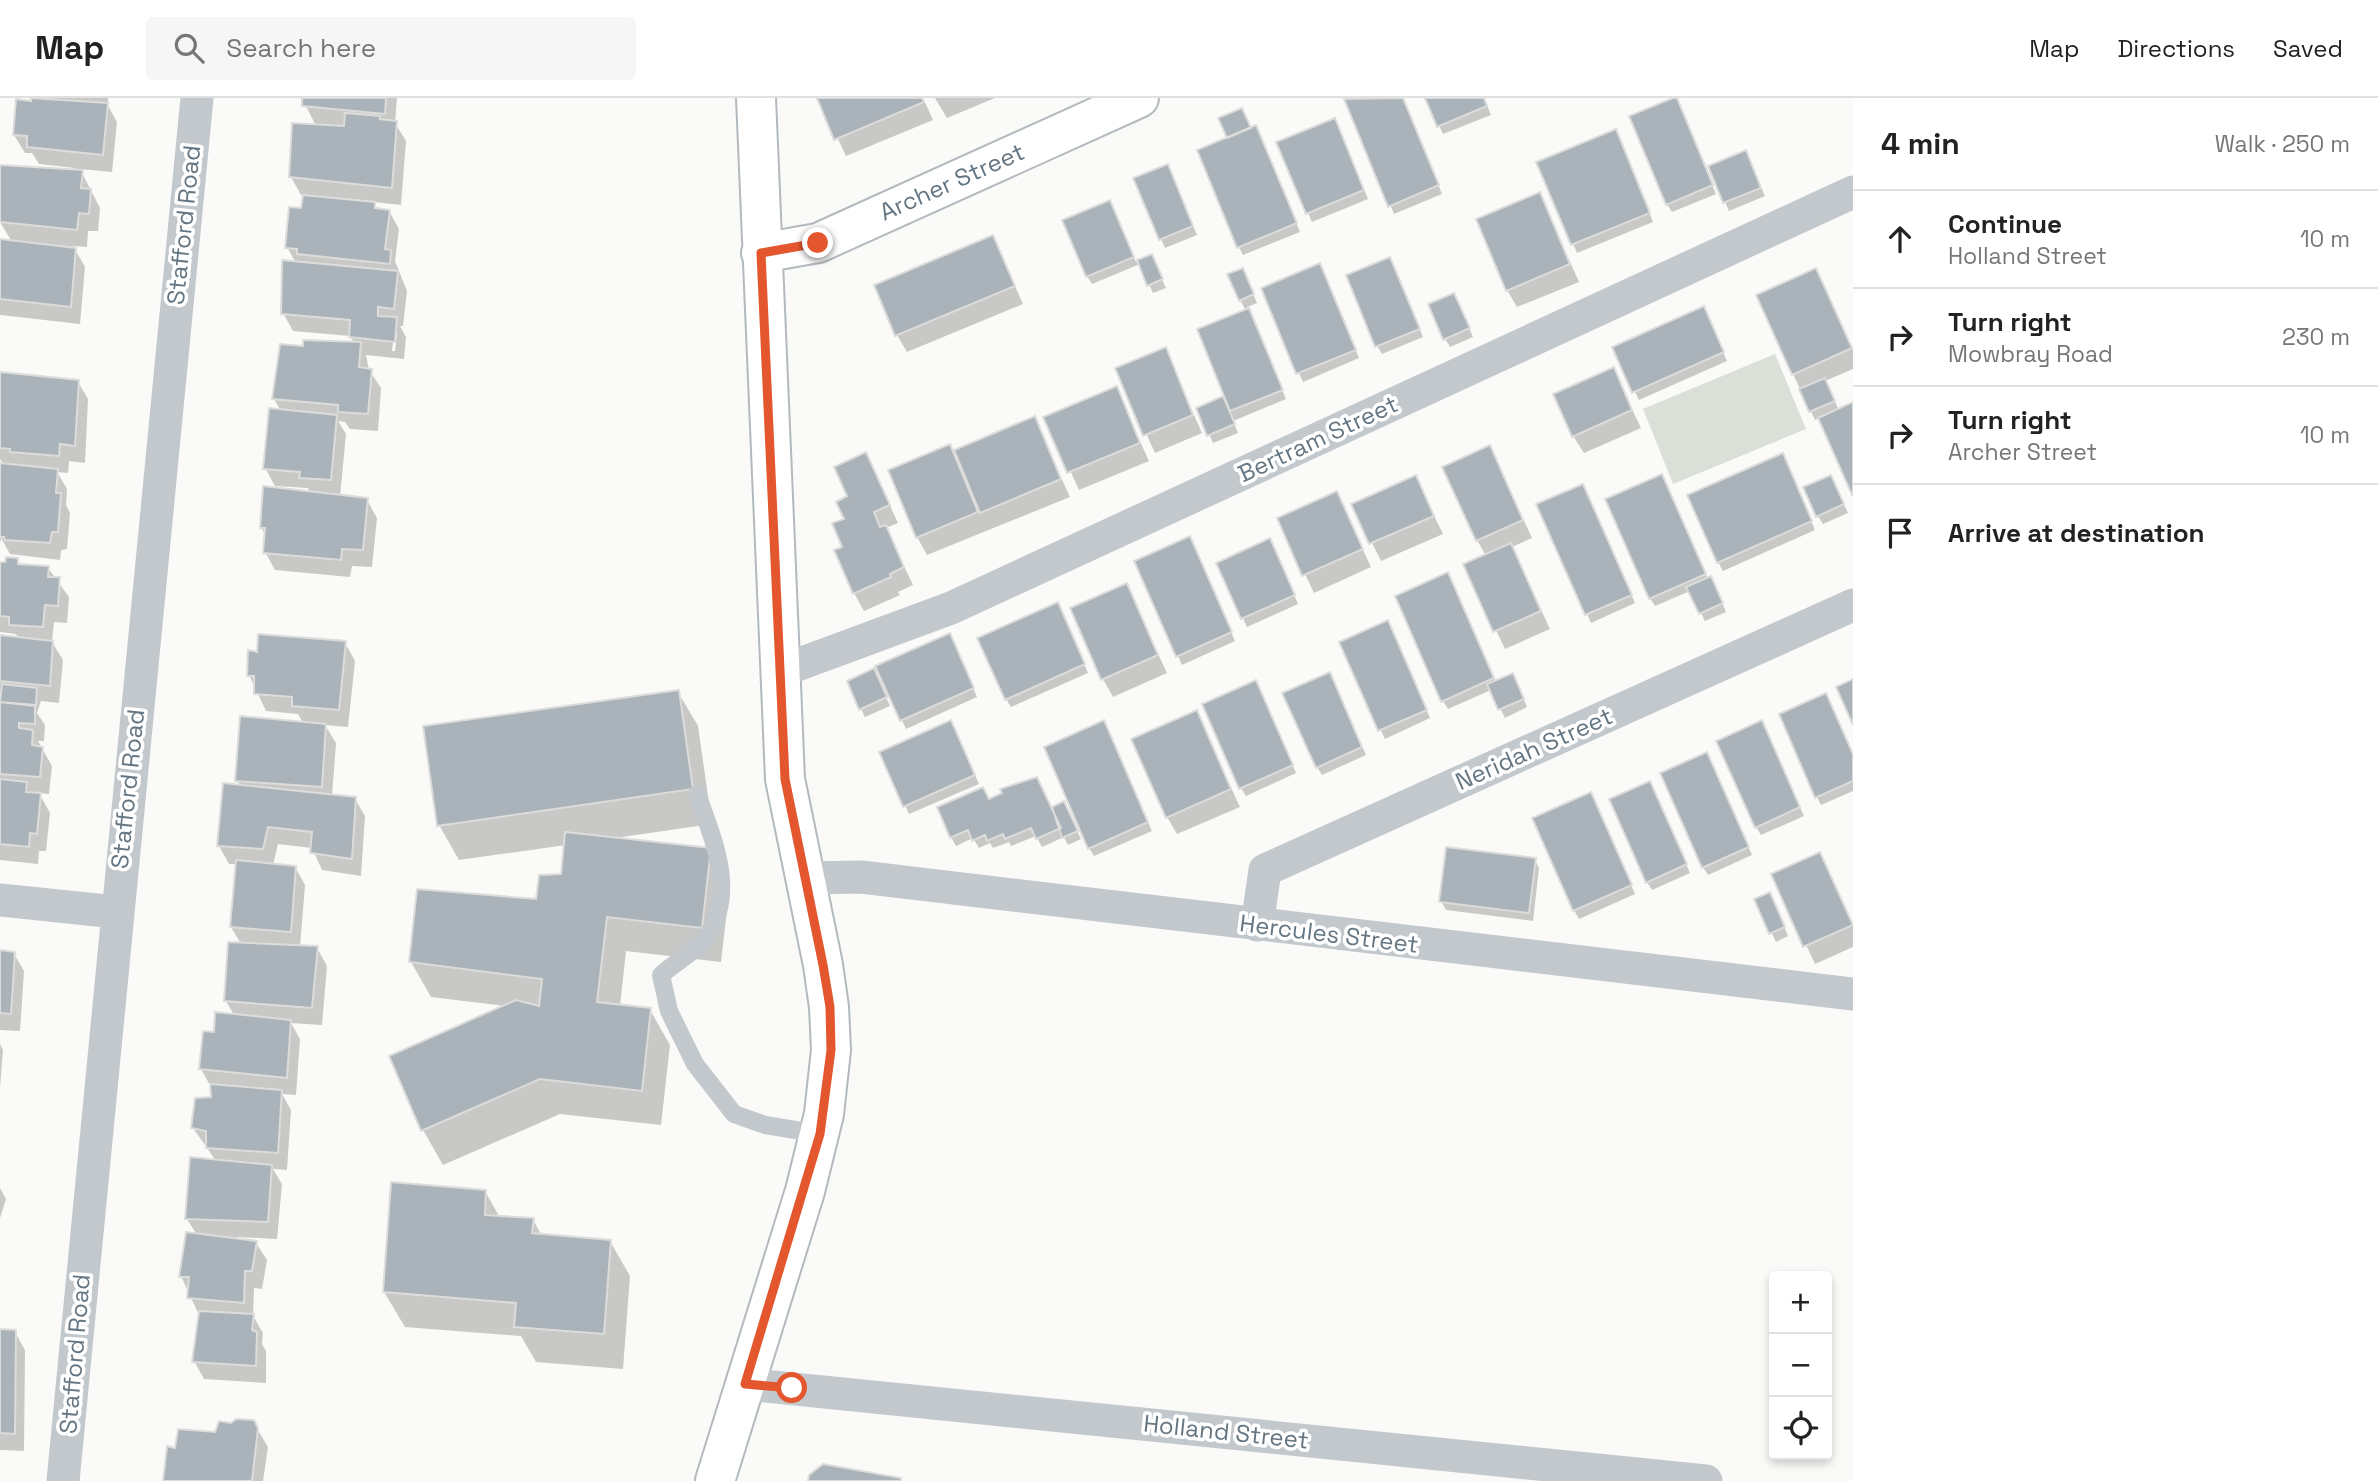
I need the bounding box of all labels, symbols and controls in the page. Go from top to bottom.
search box [146,17,636,80]
text: Map [35,27,104,69]
icon: search [170,29,208,67]
text: Search here [226,31,376,65]
text: Map [2029,33,2079,64]
text: Directions [2117,33,2235,64]
text: Saved [2273,33,2343,64]
text: 4 min [1881,124,1960,163]
text: Walk · 250 m [2215,129,2350,159]
street label: Archer Street [874,136,1029,227]
street label: Stafford Road [160,144,207,306]
text: Continue [1948,207,2062,241]
icon: ahead [1881,220,1919,258]
text: 10 m [2300,224,2350,254]
route end [802,227,833,258]
text: Holland Street [1948,241,2107,271]
text: Turn right [1948,305,2072,339]
icon: right [1881,318,1919,356]
text: 230 m [2282,322,2350,352]
text: Mowbray Road [1948,339,2113,369]
street label: Bertram Street [1233,388,1403,489]
text: Turn right [1948,403,2072,437]
icon: right [1881,416,1919,454]
text: 10 m [2300,420,2350,450]
text: Archer Street [1948,437,2097,467]
icon: arrive [1881,514,1919,552]
text: Arrive at destination [1948,516,2205,550]
street label: Neridah Street [1451,700,1617,797]
street label: Stafford Road [104,708,151,870]
street label: Hercules Street [1238,907,1420,960]
map controls [1769,1271,1832,1460]
button: + [1769,1271,1832,1334]
street label: Stafford Road [52,1273,97,1435]
button: − [1769,1334,1832,1397]
route start [776,1372,807,1403]
button: locate [1769,1397,1832,1460]
street label: Holland Street [1142,1407,1310,1456]

